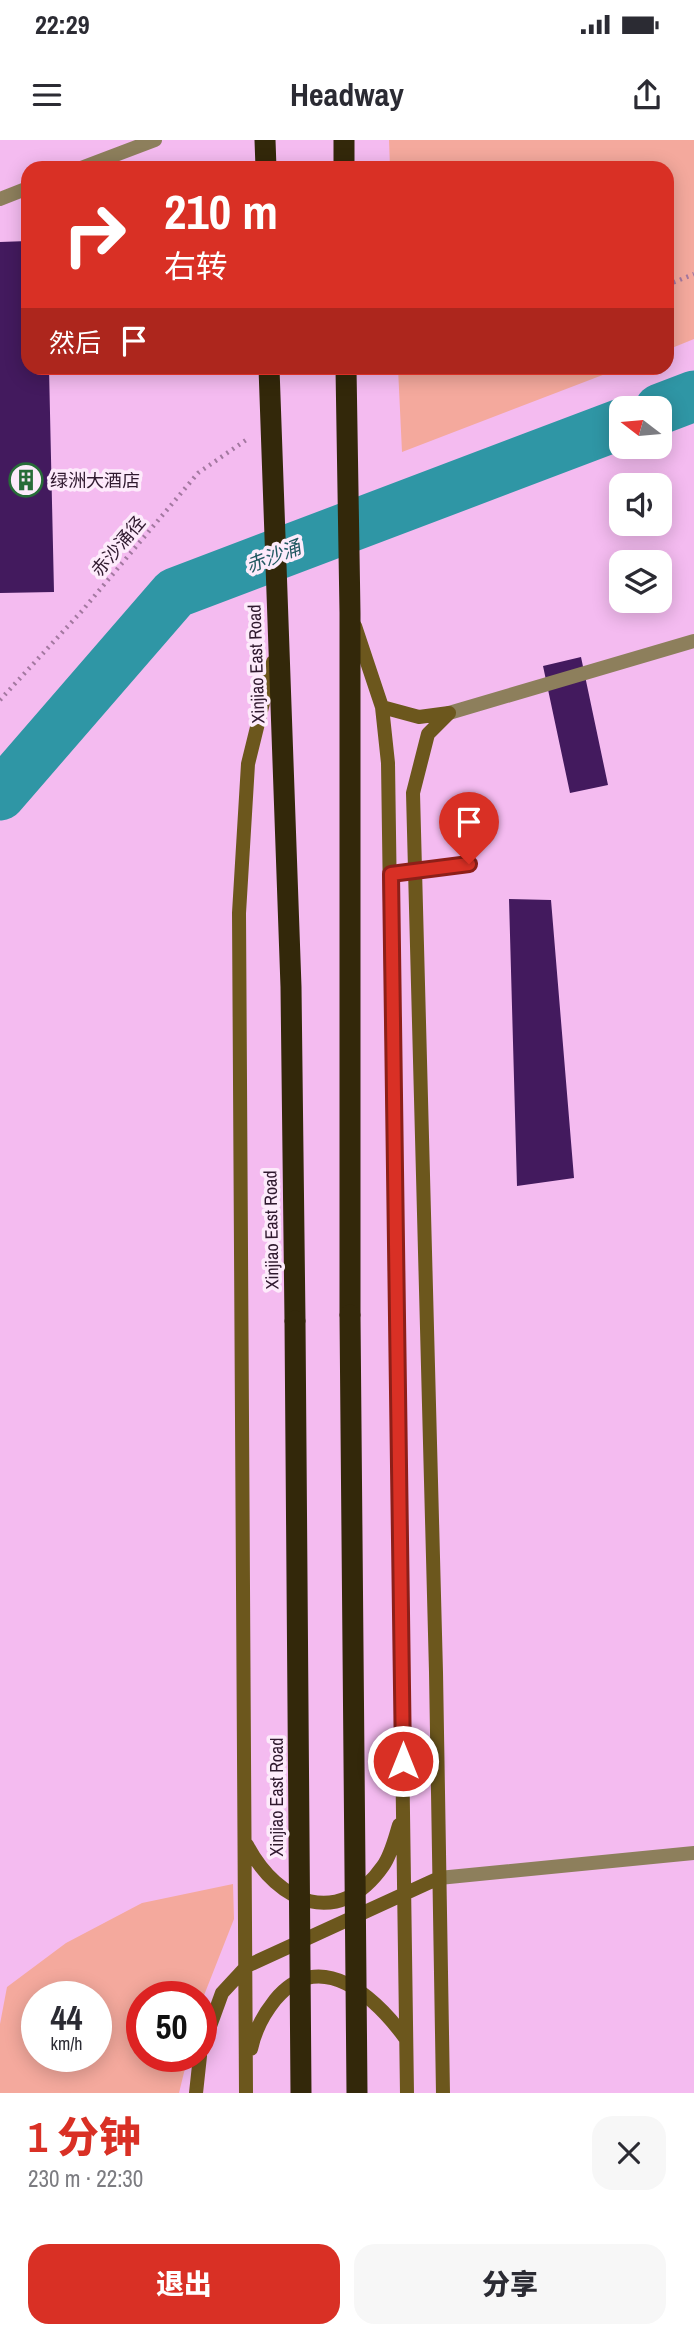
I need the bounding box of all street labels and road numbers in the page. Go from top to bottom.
street label: 赤沙涌径 [85,510,151,582]
street label: Xinjiao East Road [241,604,271,724]
street label: Xinjiao East Road [257,1170,285,1290]
street label: Xinjiao East Road [264,1738,289,1856]

